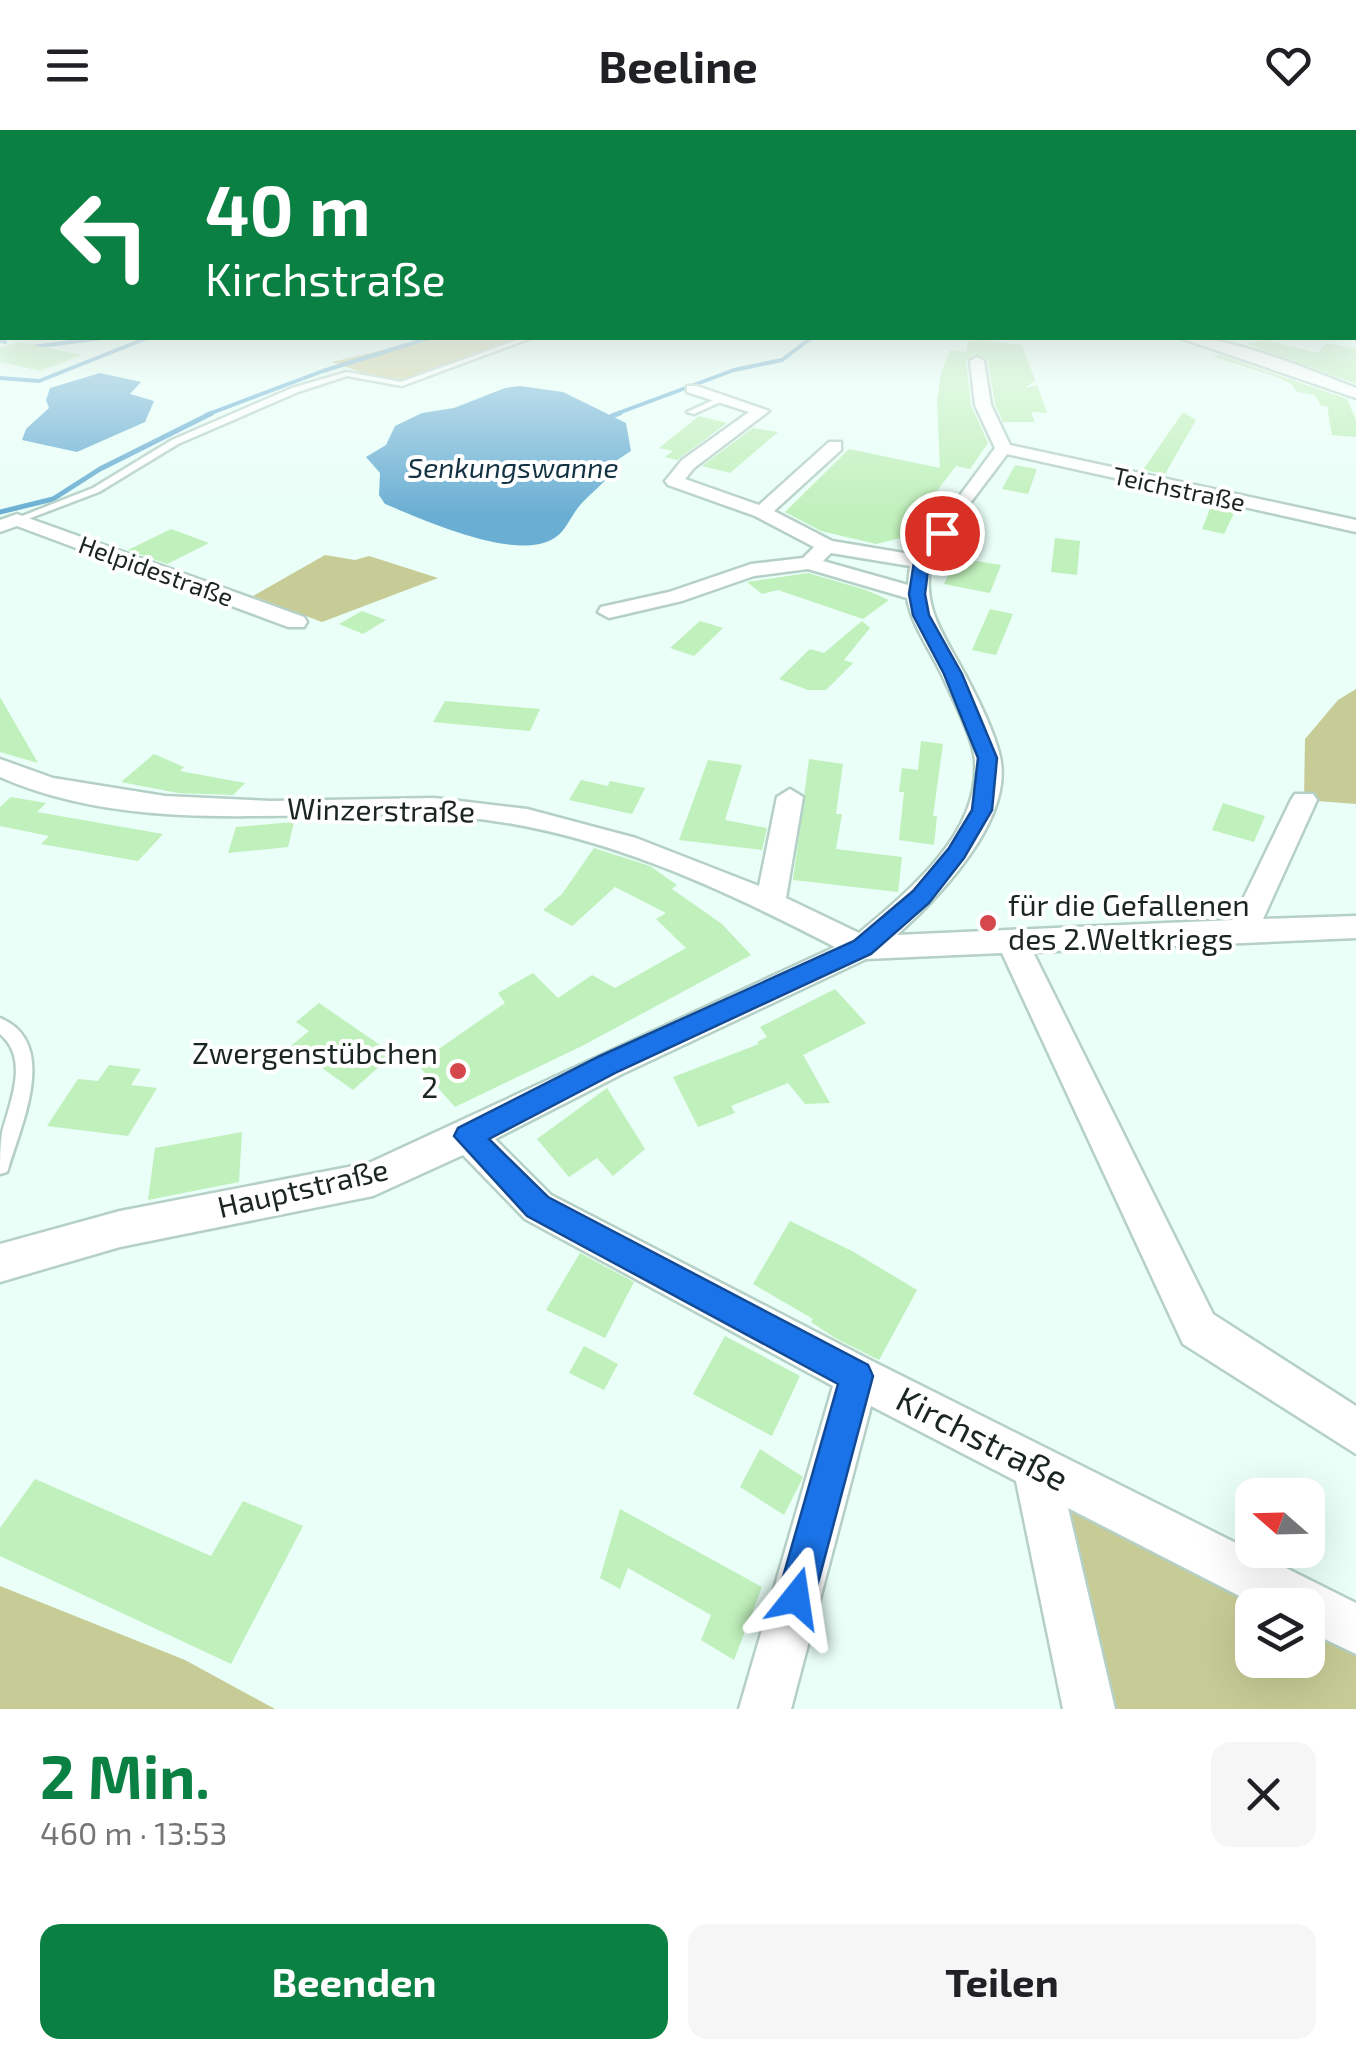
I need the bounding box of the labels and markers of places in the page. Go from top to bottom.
pin [900,491,985,576]
place label: für die Gefallenen des 2.Weltkriegs [1008,886,1250,956]
marker: für die Gefallenen des 2.Weltkriegs [977,912,999,934]
place label: Zwergenstübchen 2 [192,1034,438,1104]
marker: Zwergenstübchen 2 [447,1060,469,1082]

